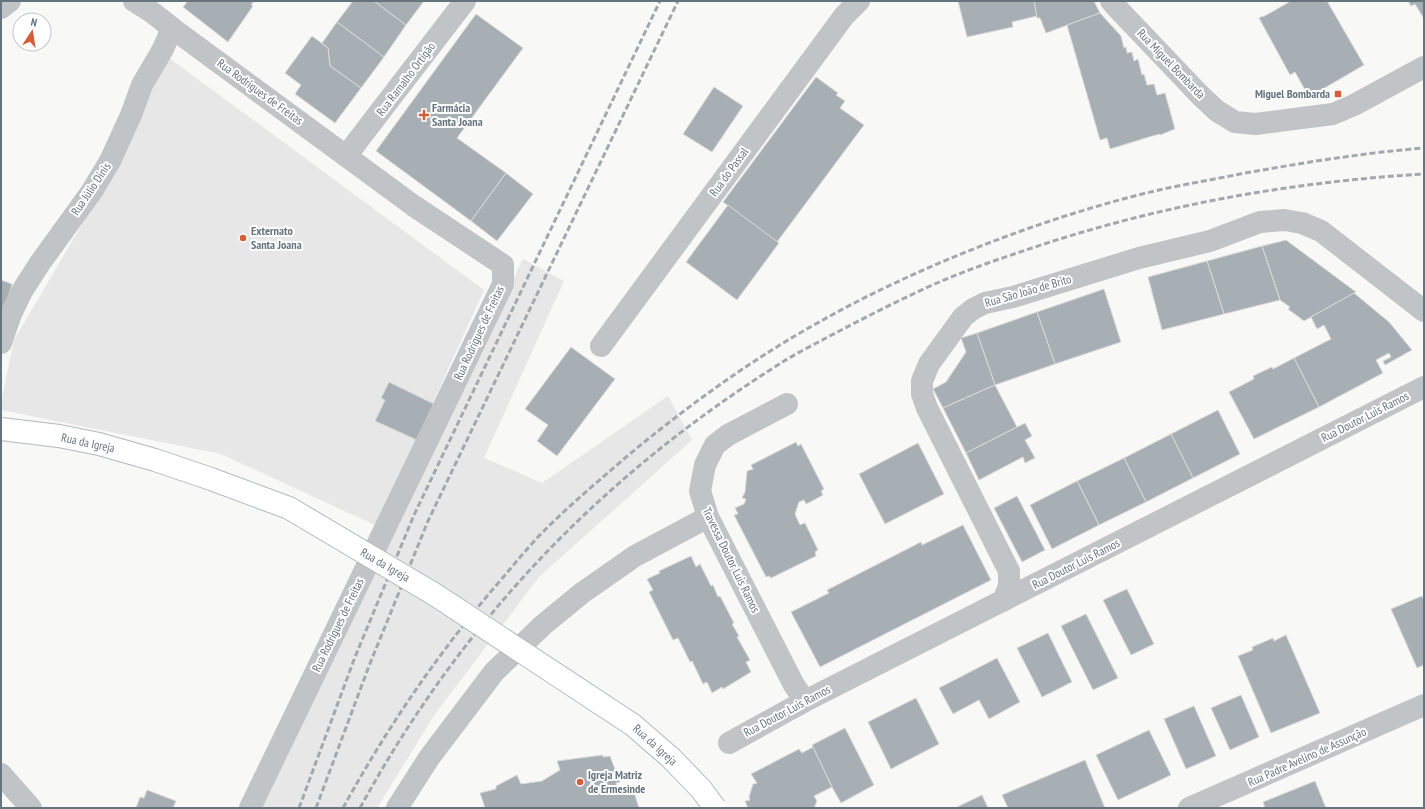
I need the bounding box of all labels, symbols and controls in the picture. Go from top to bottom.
north arrow [12,12,52,52]
text: N [30,15,38,30]
street label: Rua Miguel Bombarda [1134,26,1209,102]
street label: Rua Ramalho Ortigão [373,39,438,119]
street label: Rua Rodrigues de Freitas [214,55,306,128]
place label: Miguel Bombarda [1255,86,1330,101]
marker: Miguel Bombarda [1333,89,1343,99]
place label: Farmácia Santa Joana [432,100,483,129]
marker: Farmácia Santa Joana [419,110,429,120]
street label: Rua do Passal [706,144,751,199]
street label: Rua Júlio Dinis [67,159,114,218]
place label: Externato Santa Joana [251,223,302,252]
marker: Externato Santa Joana [238,233,248,243]
street label: Rua São João de Brito [983,271,1073,310]
street label: Rua Rodrigues de Freitas [450,283,507,382]
street label: Rua Doutor Luis Ramos [1319,388,1411,445]
street label: Rua da Igreja [60,430,116,456]
street label: Travessa Doutor Luis Ramos [699,505,763,615]
street label: Rua Doutor Luis Ramos [1030,535,1122,592]
street label: Rua da Igreja [358,544,413,585]
street label: Rua Rodrigues de Freitas [308,575,367,674]
street label: Rua Doutor Luis Ramos [741,681,833,740]
street label: Rua da Igreja [630,721,681,769]
street label: Rua Padre Avelino de Assunção [1245,724,1368,789]
place label: Igreja Matriz de Ermesinde [588,767,645,796]
marker: Igreja Matriz de Ermesinde [575,777,585,787]

